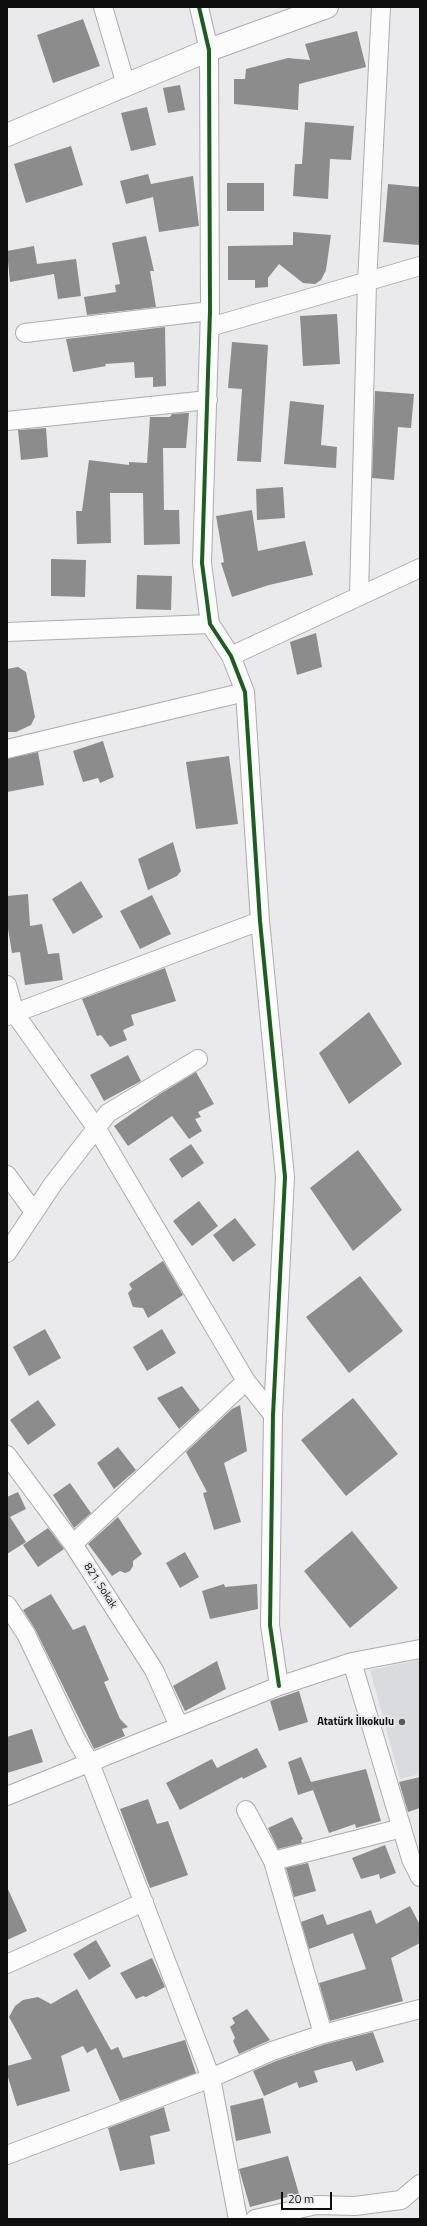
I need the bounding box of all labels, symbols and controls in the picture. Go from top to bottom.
street label: 821. Sokak [81,1561,119,1611]
place label: Atatürk İlkokulu [317,1715,394,1729]
marker: Atatürk İlkokulu [397,1717,407,1727]
scale bar [283,2184,334,2210]
text: 20 m [288,2189,314,2208]

